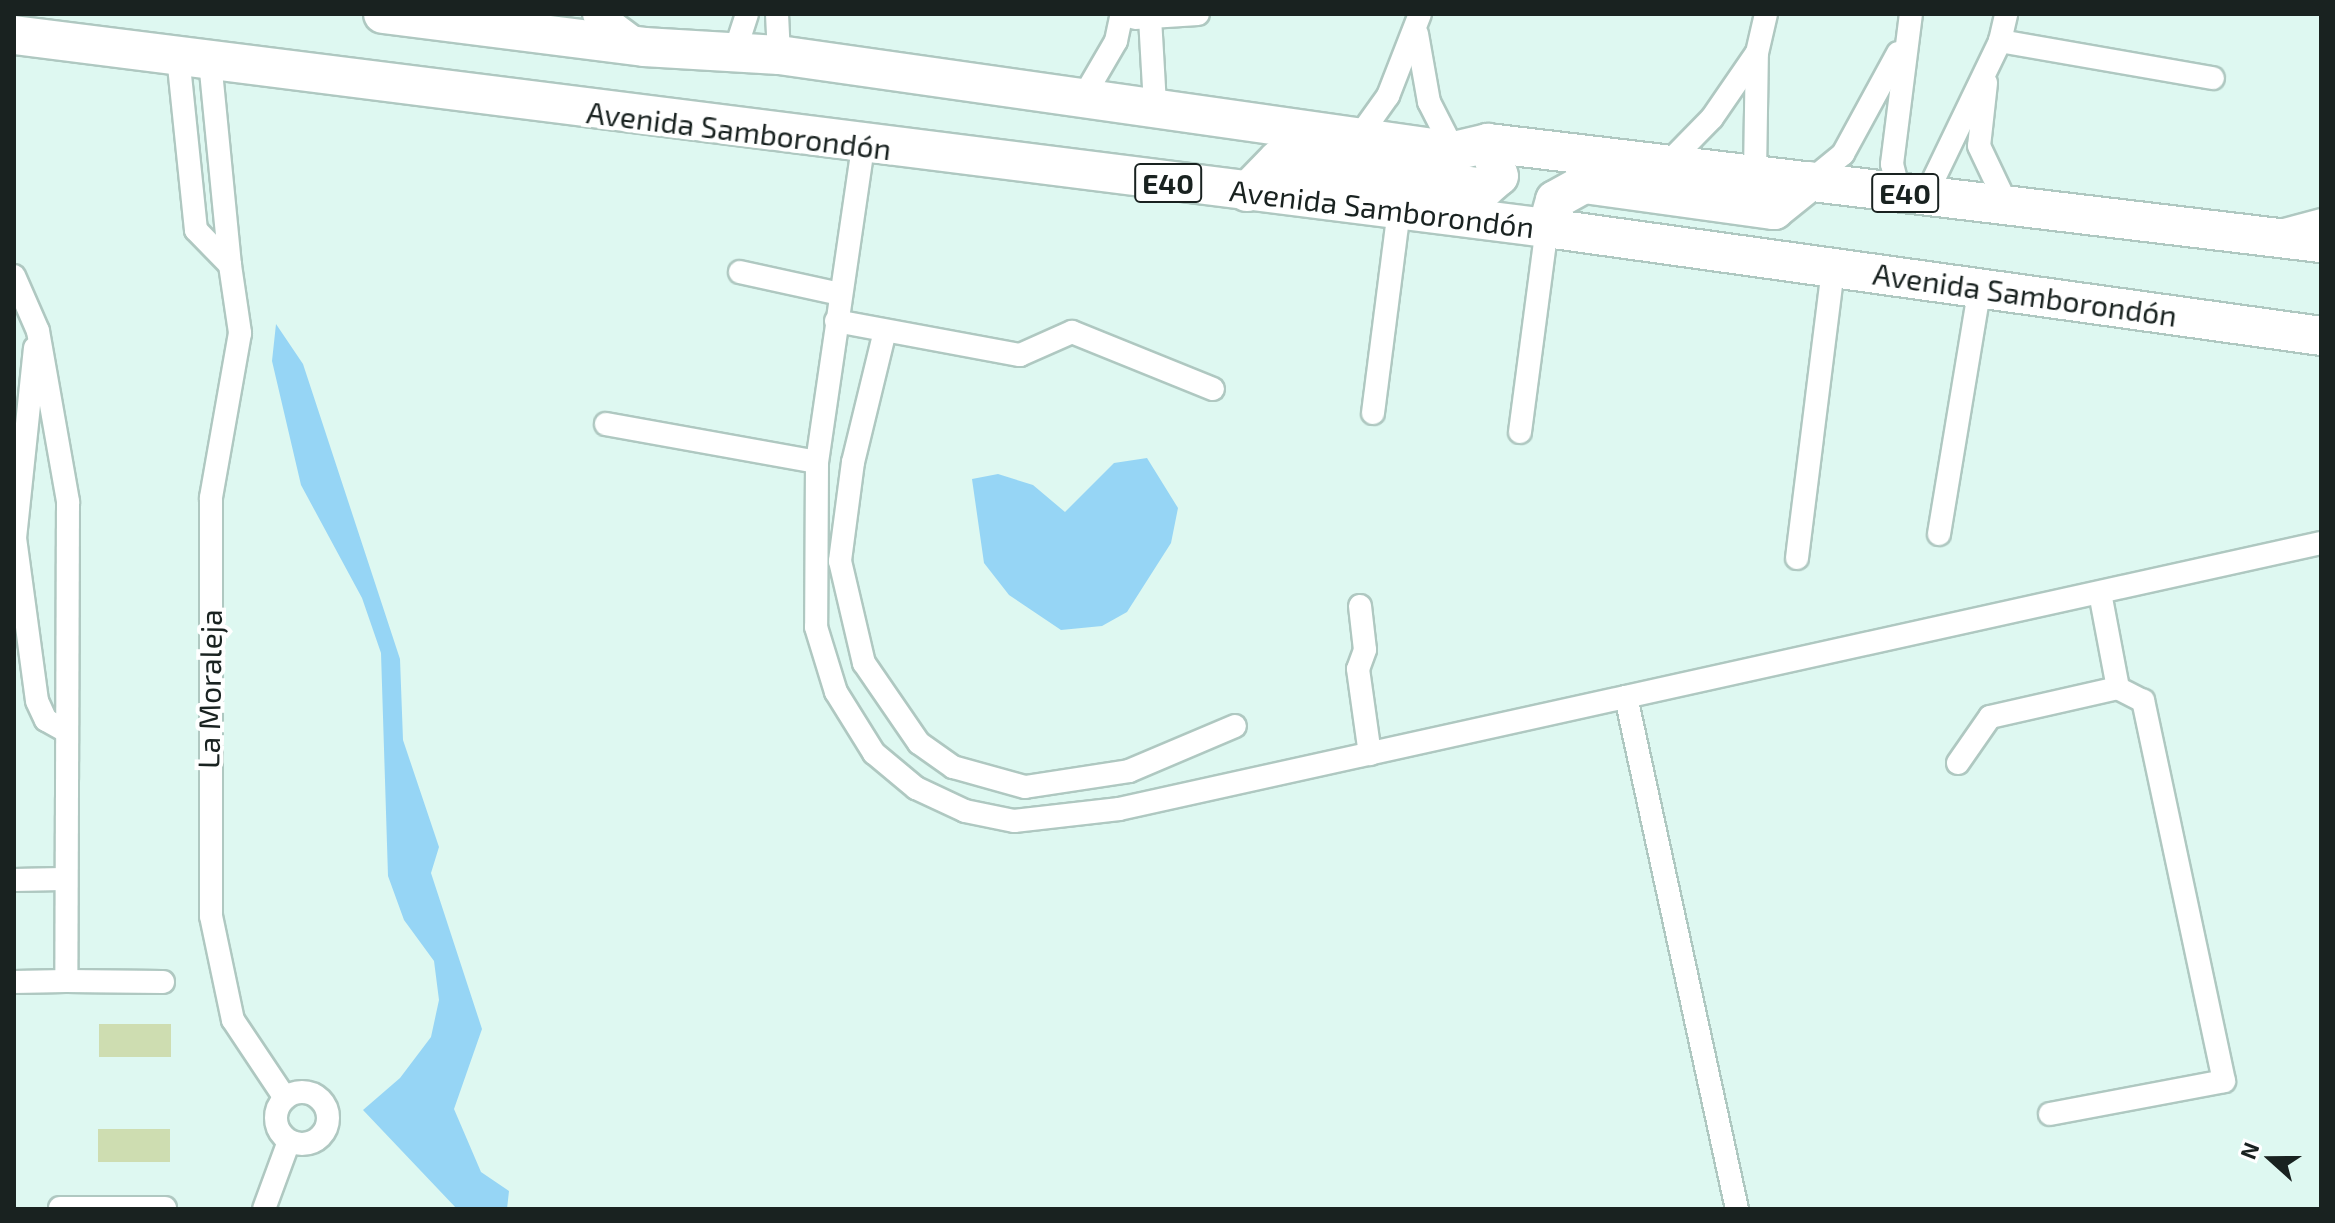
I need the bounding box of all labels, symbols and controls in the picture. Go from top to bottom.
street label: Avenida Samborondón [585,93,893,167]
road number: E40 [1134,159,1202,207]
road number: E40 [1871,169,1939,217]
street label: Avenida Samborondón [1228,171,1536,245]
street label: Avenida Samborondón [1871,255,2179,333]
street label: La Moraleja [190,609,228,769]
north arrow [2231,1119,2311,1199]
text: N [2234,1138,2264,1162]

